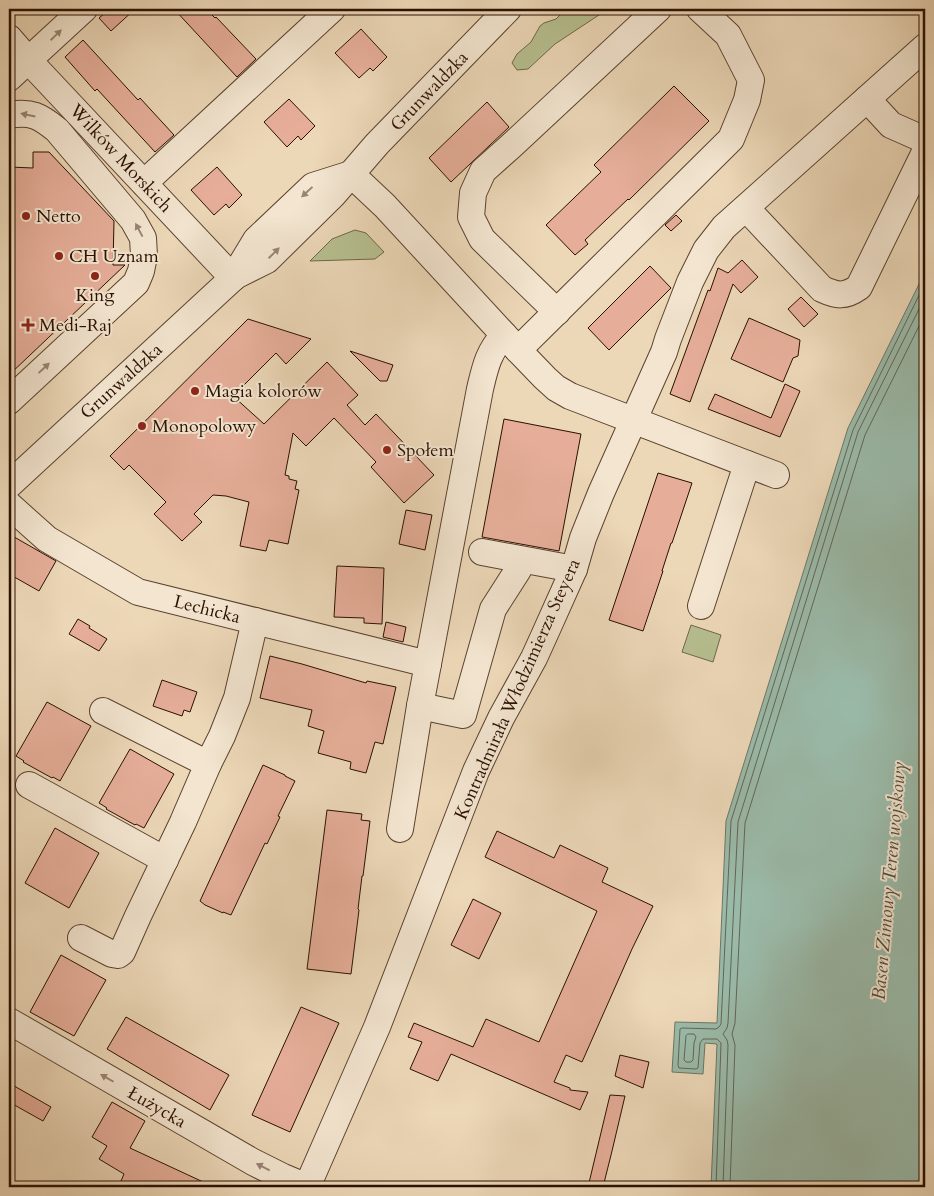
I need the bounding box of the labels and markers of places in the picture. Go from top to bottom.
place label: Netto [36,204,81,229]
marker: Netto [20,210,32,222]
place label: CH Uznam [69,244,159,269]
marker: CH Uznam [53,250,65,262]
marker: King [89,270,101,282]
place label: King [76,283,115,308]
place label: Medi-Raj [39,313,112,338]
marker: Medi-Raj [21,318,35,332]
place label: Magia kolorów [205,379,322,404]
marker: Magia kolorów [189,385,201,397]
place label: Monopolowy [152,414,257,439]
marker: Monopolowy [136,420,148,432]
place label: Społem [397,438,455,463]
marker: Społem [381,444,393,456]

